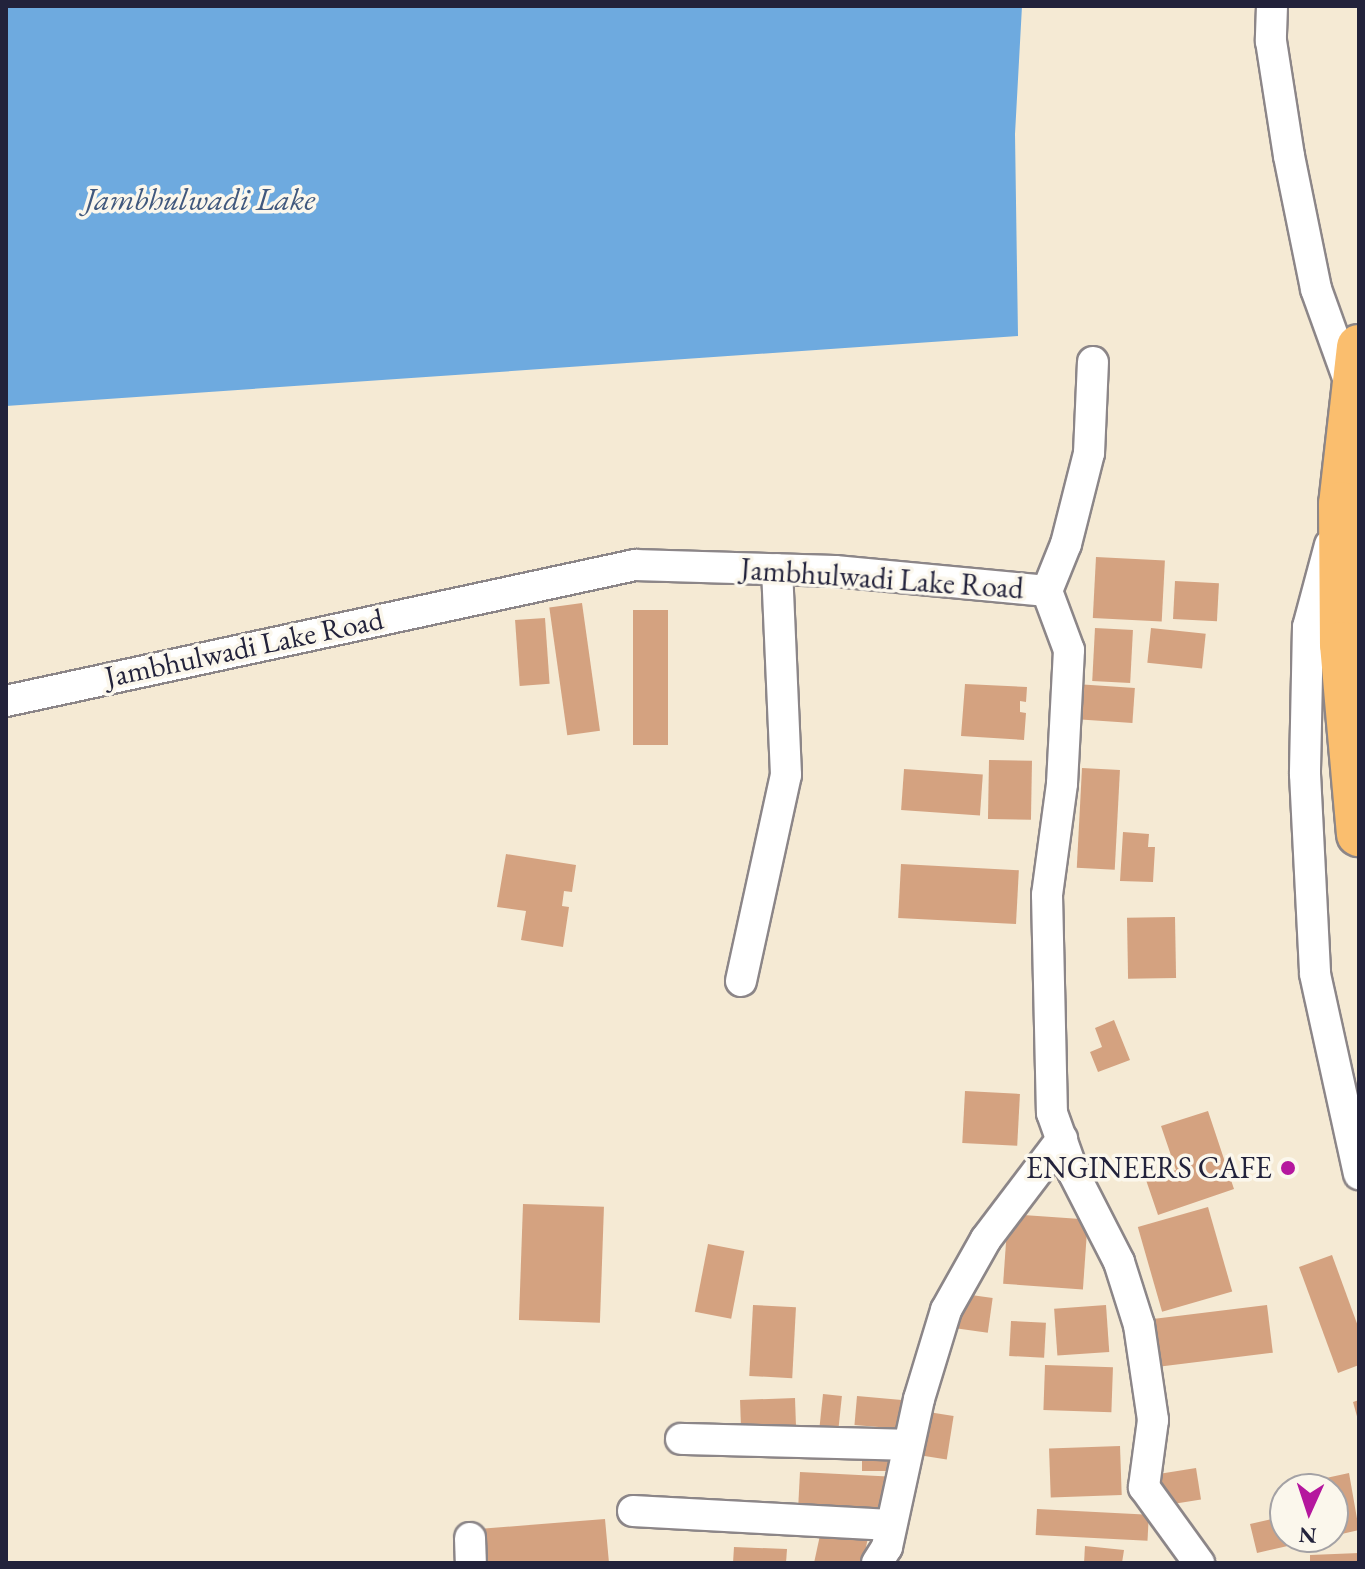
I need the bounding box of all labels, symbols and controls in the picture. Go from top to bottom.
water label: Jambhulwadi Lake [85,180,315,218]
street label: Jambhulwadi Lake Road [739,551,1025,607]
street label: Jambhulwadi Lake Road [102,601,386,695]
place label: ENGINEERS CAFE [1026,1150,1272,1186]
marker: ENGINEERS CAFE [1279,1159,1297,1177]
north arrow [1269,1473,1349,1553]
text: N [1298,1521,1317,1550]

